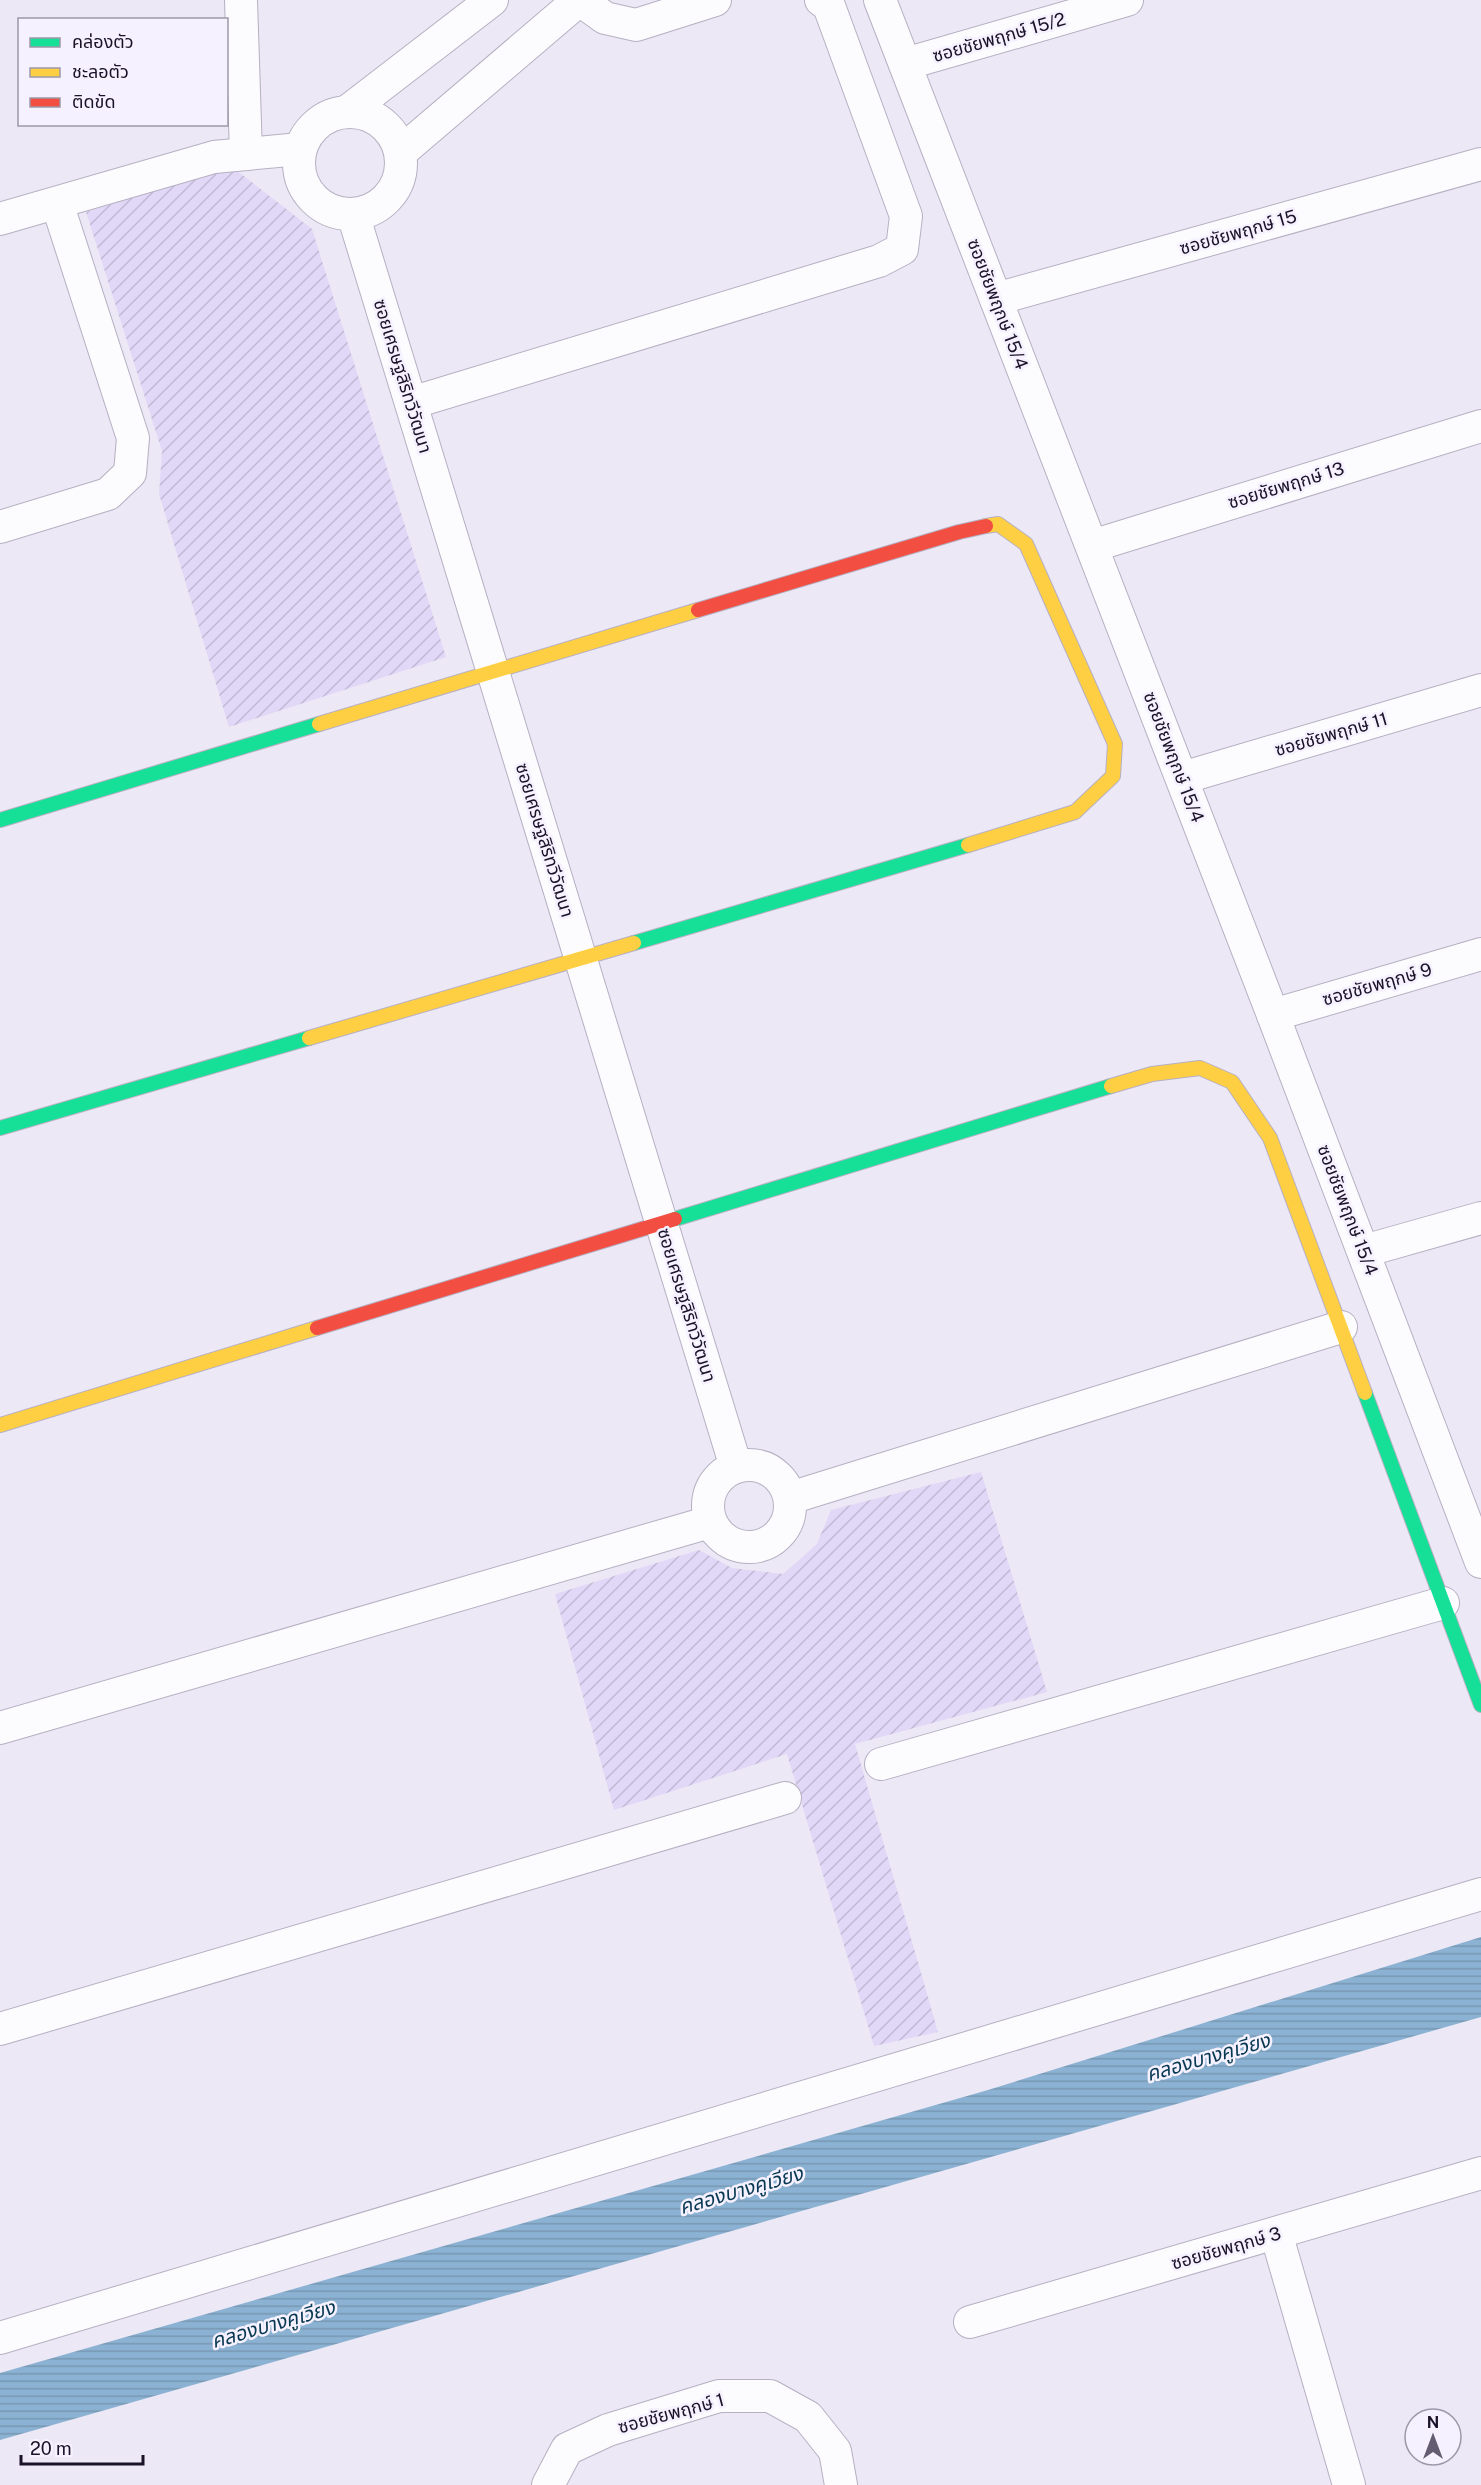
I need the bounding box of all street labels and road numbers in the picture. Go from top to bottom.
street label: ซอยชัยพฤกษ์ 15/2 [930,8,1068,66]
street label: ซอยชัยพฤกษ์ 15 [1177,205,1299,259]
street label: ซอยชัยพฤกษ์ 15/4 [963,236,1033,372]
street label: ซอยเศรษฐสิริทวีวัฒนา [370,296,436,456]
street label: ซอยชัยพฤกษ์ 13 [1225,457,1347,513]
street label: ซอยชัยพฤกษ์ 15/4 [1139,689,1209,825]
street label: ซอยชัยพฤกษ์ 11 [1272,708,1390,760]
street label: ซอยเศรษฐสิริทวีวัฒนา [512,760,578,920]
street label: ซอยชัยพฤกษ์ 9 [1320,958,1434,1010]
street label: ซอยชัยพฤกษ์ 15/4 [1313,1142,1383,1278]
street label: ซอยเศรษฐสิริทวีวัฒนา [654,1225,720,1385]
street label: ซอยชัยพฤกษ์ 3 [1169,2222,1283,2274]
street label: ซอยชัยพฤกษ์ 1 [616,2389,726,2437]

